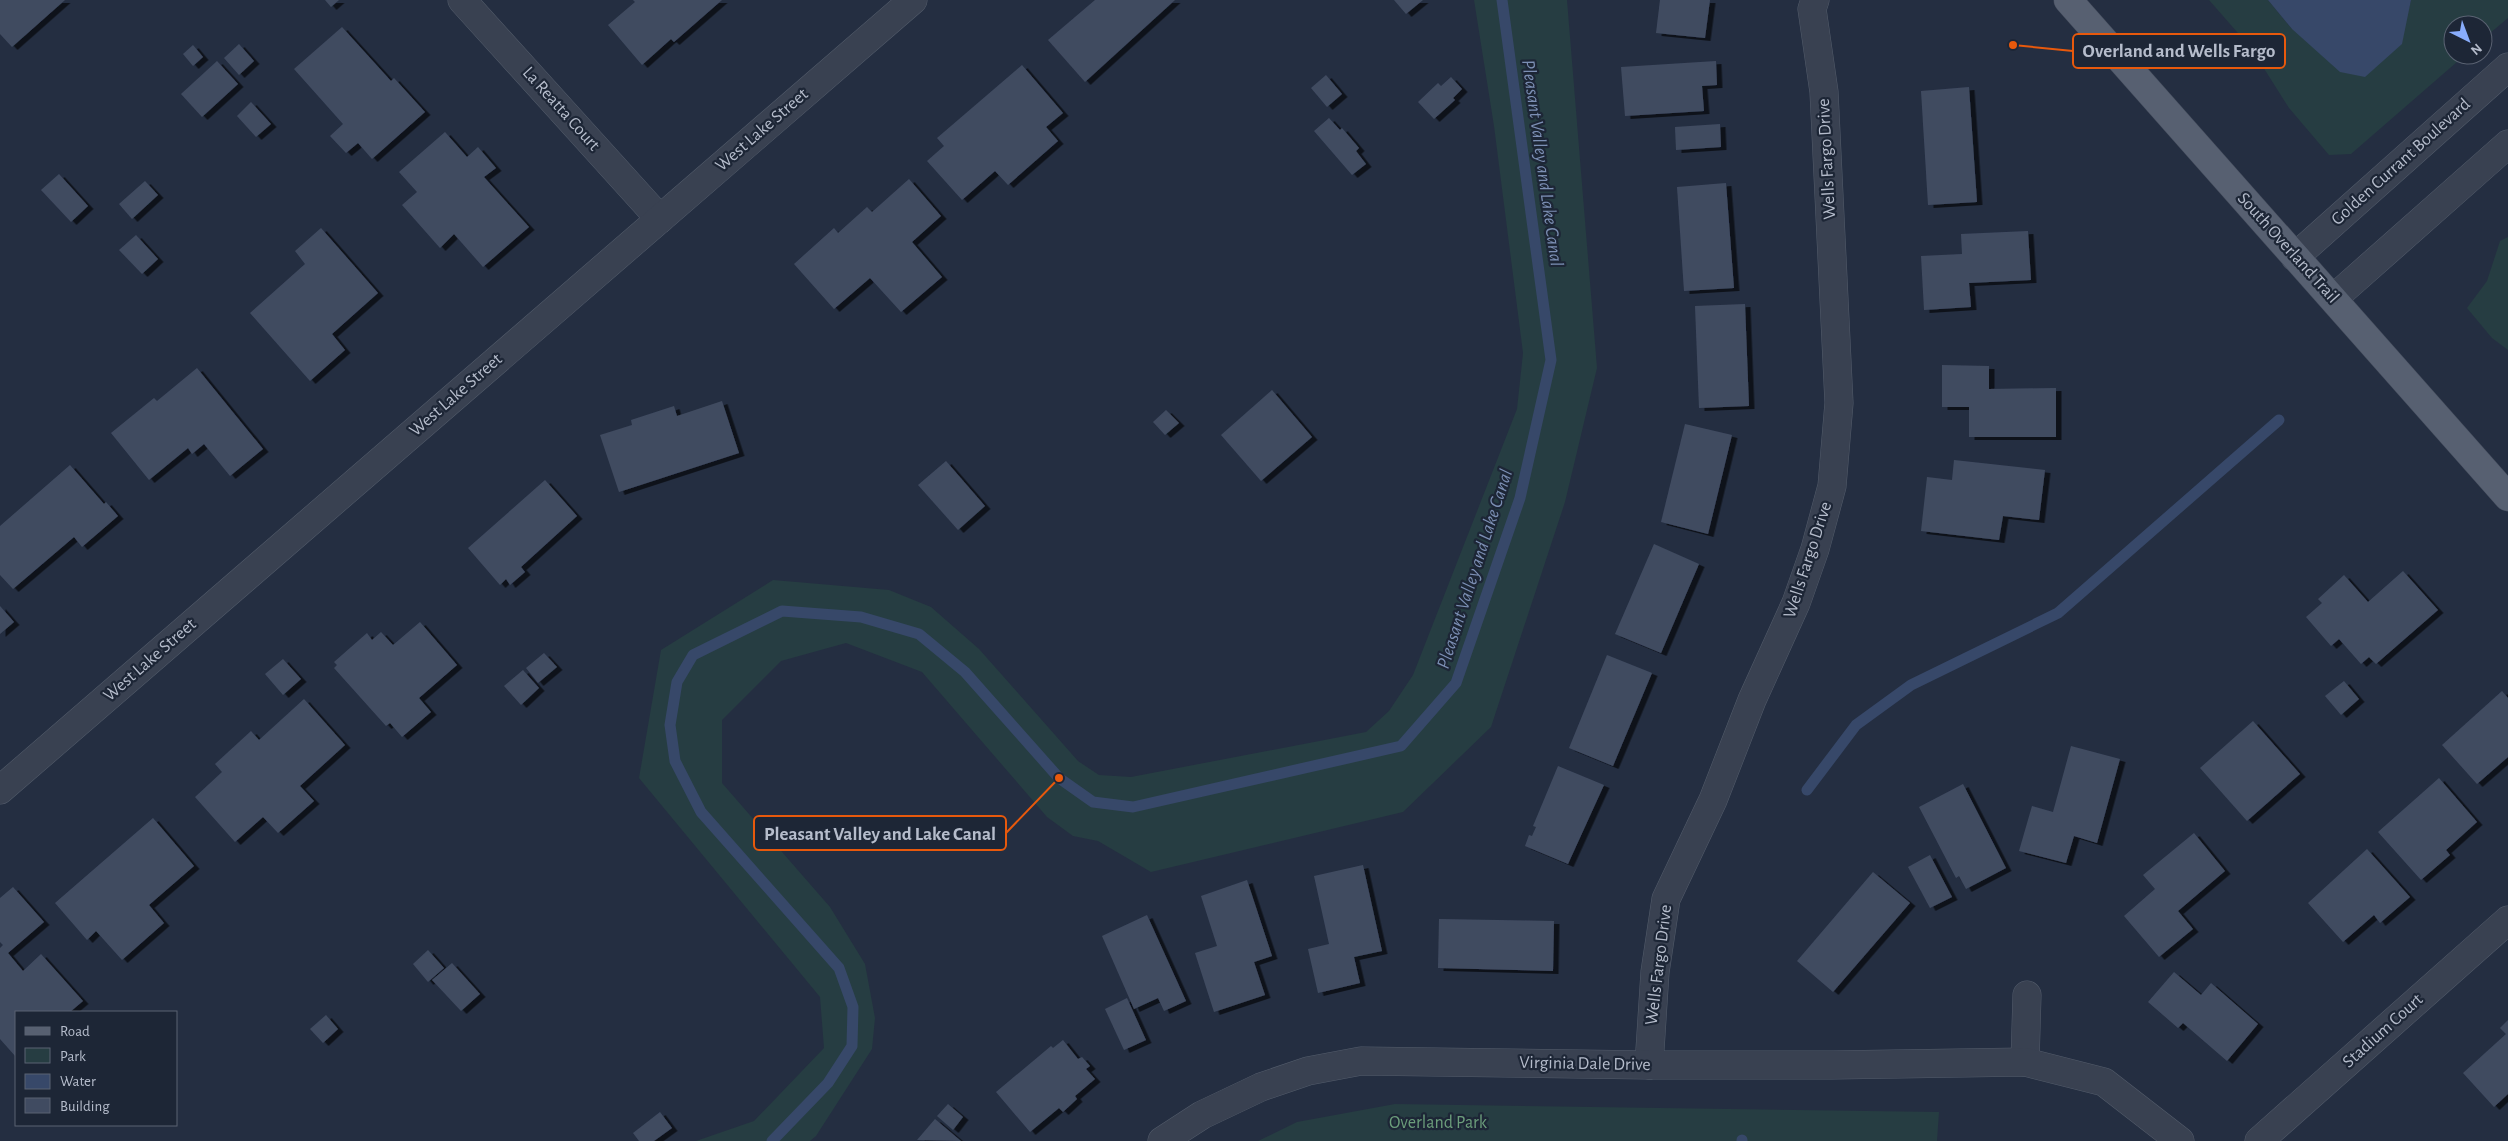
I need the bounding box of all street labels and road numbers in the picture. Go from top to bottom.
street label: La Reatta Court [519,64,603,155]
street label: West Lake Street [712,85,812,175]
street label: Golden Currant Boulevard [2328,95,2474,229]
street label: Wells Fargo Drive [1815,98,1839,220]
street label: South Overland Trail [2234,189,2342,307]
street label: West Lake Street [406,350,506,440]
street label: Wells Fargo Drive [1781,500,1835,620]
street label: West Lake Street [100,615,200,705]
street label: Wells Fargo Drive [1643,904,1675,1026]
street label: Stadium Court [2339,990,2427,1071]
street label: Virginia Dale Drive [1519,1054,1651,1074]

